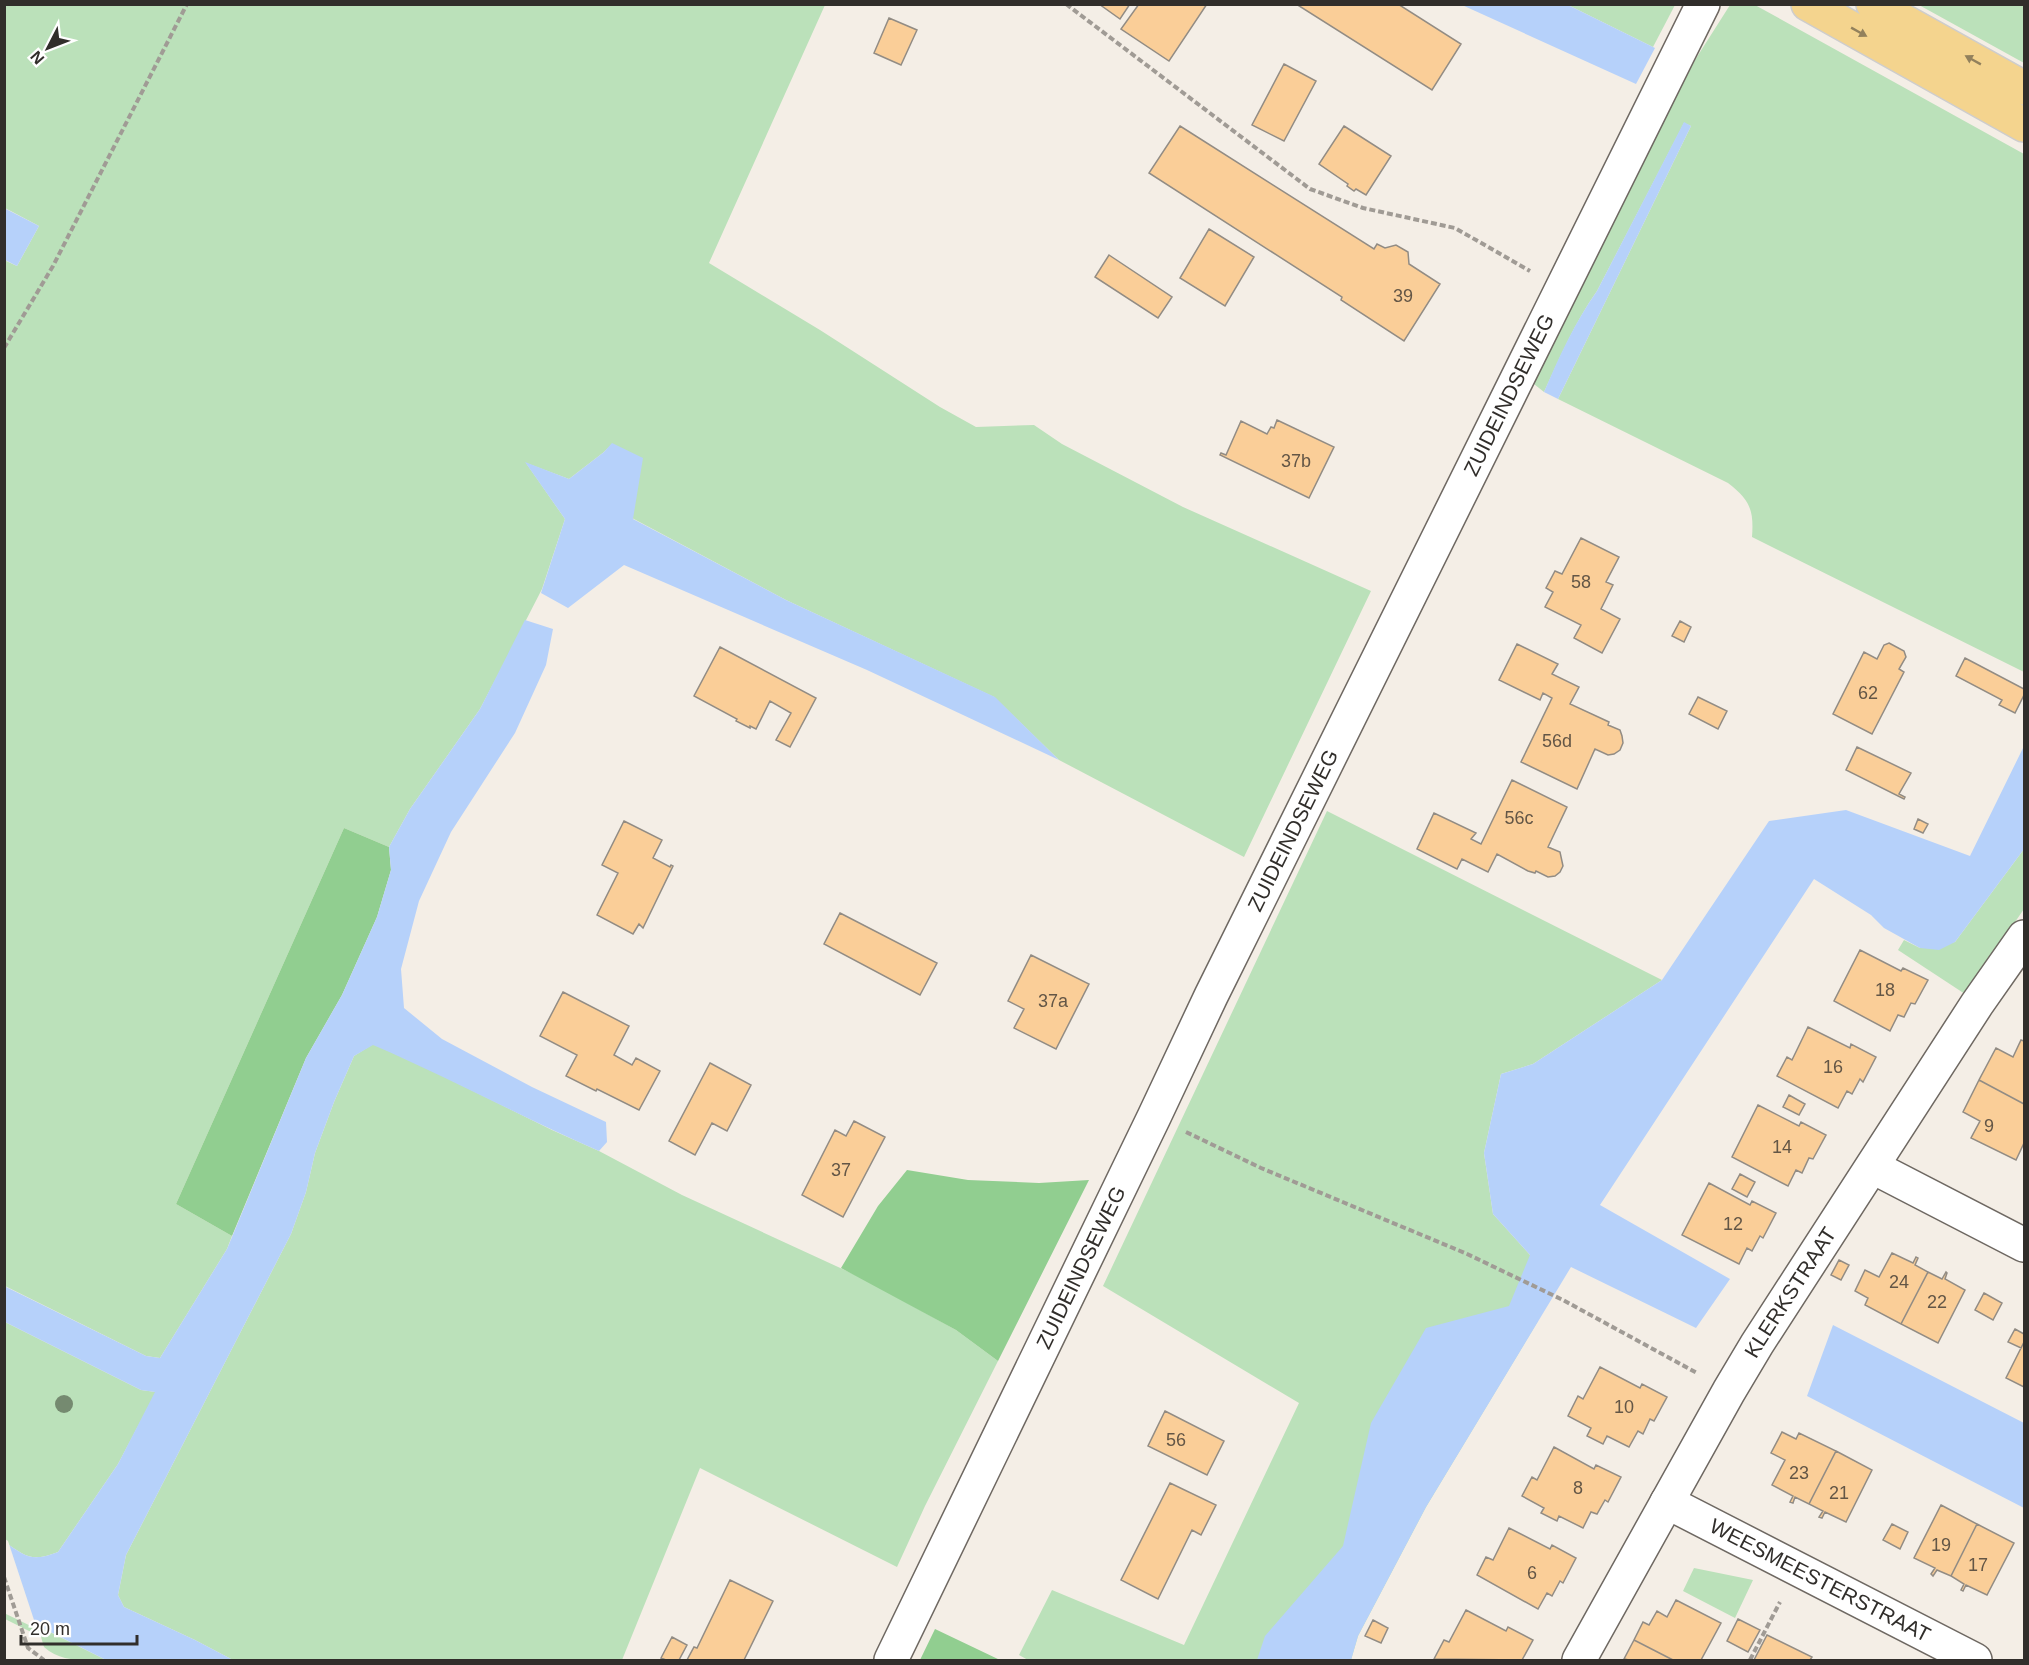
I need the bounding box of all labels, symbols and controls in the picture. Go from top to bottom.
north arrow [18,18,78,78]
one-way arrow [1851,27,1868,37]
text: N [27,48,47,68]
one-way arrow [1964,55,1981,65]
house number: 39 [1393,286,1413,306]
street label: ZUIDEINDSEWEG [1459,310,1558,479]
house number: 37b [1281,451,1311,471]
house number: 58 [1571,572,1591,592]
house number: 62 [1858,683,1878,703]
house number: 56d [1542,731,1572,751]
street label: ZUIDEINDSEWEG [1243,746,1342,915]
house number: 56c [1504,808,1534,828]
house number: 18 [1875,980,1895,1000]
house number: 37a [1038,991,1069,1011]
house number: 16 [1823,1057,1843,1077]
house number: 9 [1984,1116,1994,1136]
house number: 14 [1772,1137,1792,1157]
house number: 37 [831,1160,851,1180]
street label: ZUIDEINDSEWEG [1032,1183,1130,1352]
house number: 12 [1723,1214,1743,1234]
street label: KLERKSTRAAT [1740,1223,1840,1361]
house number: 24 [1889,1272,1909,1292]
house number: 22 [1927,1292,1947,1312]
house number: 10 [1614,1397,1634,1417]
house number: 56 [1166,1430,1186,1450]
house number: 23 [1789,1463,1809,1483]
house number: 8 [1573,1478,1583,1498]
house number: 21 [1829,1483,1849,1503]
street label: WEESMEESTERSTRAAT [1706,1514,1935,1646]
house number: 19 [1931,1535,1951,1555]
house number: 17 [1968,1555,1988,1575]
house number: 6 [1527,1563,1537,1583]
scale bar [21,1608,136,1646]
text: 20 m [30,1619,70,1639]

